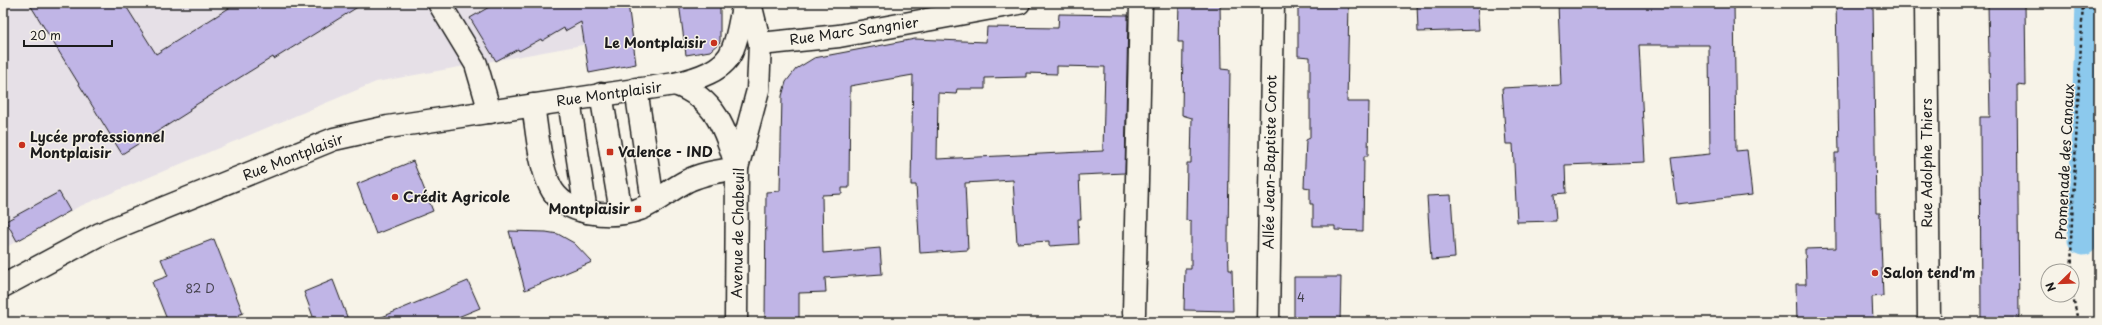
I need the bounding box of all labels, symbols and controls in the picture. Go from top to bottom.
street label: Rue Marc Sangnier [788,11,920,50]
scale bar [24,22,112,48]
text: 20 m [30,26,61,44]
place label: Le Montplaisir [604,32,707,53]
marker: Le Montplaisir [709,38,719,48]
street label: Allée Jean-Baptiste Corot [1257,74,1282,249]
street label: Rue Montplaisir [555,76,664,111]
street label: Promenade des Canaux [2050,83,2079,241]
street label: Rue Adolphe Thiers [1916,98,1937,228]
place label: Lycée professionnel Montplaisir [30,126,165,163]
street label: Rue Montplaisir [239,127,347,185]
marker: Lycée professionnel Montplaisir [17,140,27,150]
place label: Valence - IND [618,141,713,162]
marker: Valence - IND [605,147,615,157]
street label: Avenue de Chabeuil [726,168,749,298]
place label: Crédit Agricole [403,186,510,207]
marker: Crédit Agricole [390,192,400,202]
place label: Montplaisir [549,198,631,219]
marker: Montplaisir [633,204,643,214]
place label: Salon tend'm [1883,262,1975,283]
north arrow [2040,263,2080,303]
marker: Salon tend'm [1870,268,1880,278]
house number: 82 D [185,279,215,297]
text: N [2041,280,2060,294]
house number: 4 [1297,288,1305,306]

